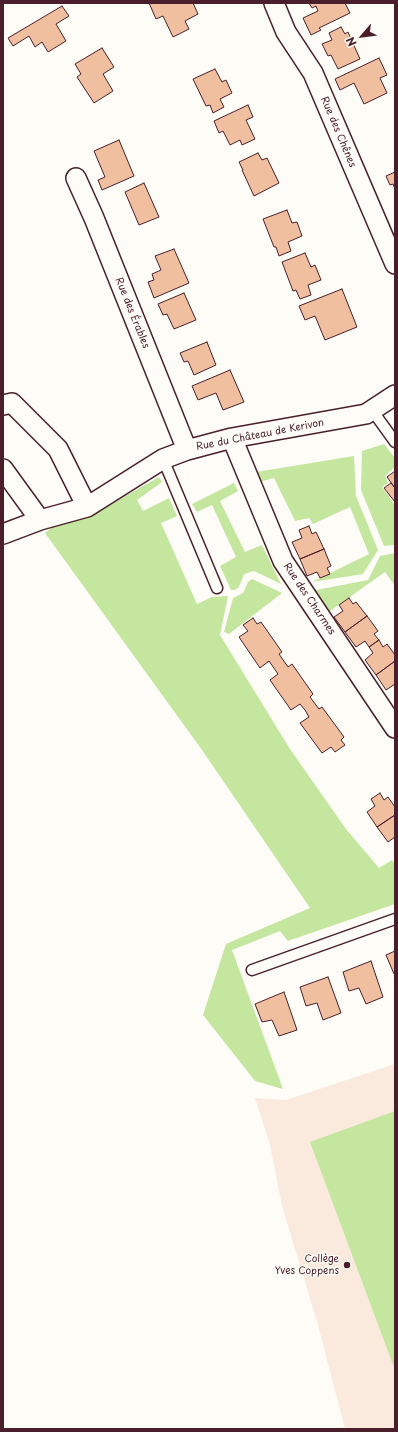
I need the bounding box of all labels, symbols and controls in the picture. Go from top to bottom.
north arrow [342,16,382,56]
text: N [341,34,361,50]
street label: Rue des Chênes [318,95,358,169]
street label: Rue des Érables [112,276,152,350]
street label: Rue du Château de Kerivon [195,417,325,453]
street label: Rue des Charmes [280,561,338,637]
place label: Collège Yves Coppens [275,1253,339,1276]
marker: Collège Yves Coppens [342,1260,352,1270]

